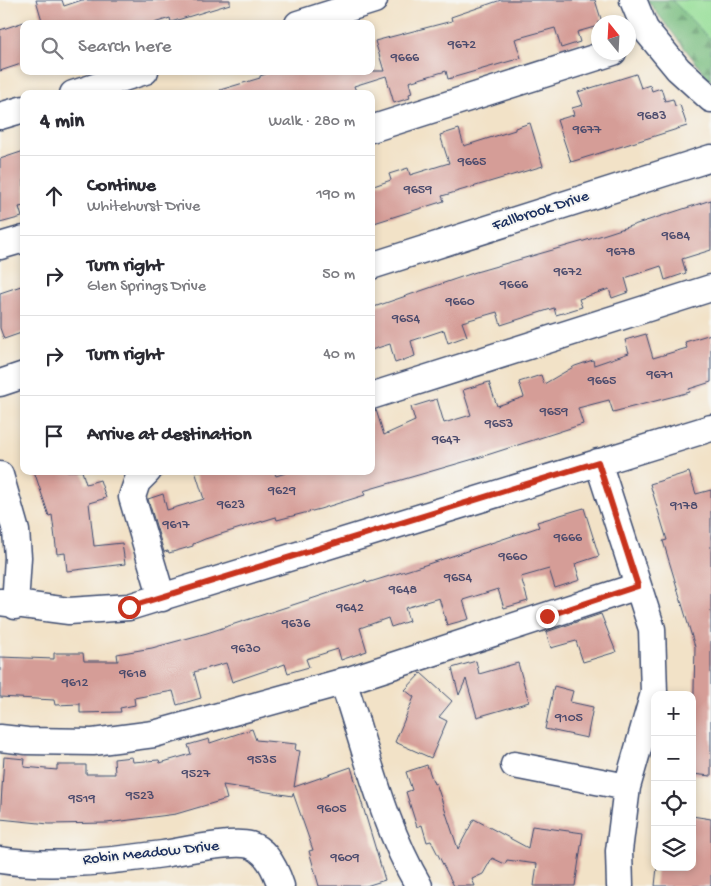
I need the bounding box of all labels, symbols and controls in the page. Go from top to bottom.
north arrow [591,15,636,60]
search box [20,20,375,75]
icon: search [38,34,66,62]
text: Search here [78,36,172,59]
house number: 9672 [447,37,476,54]
house number: 9666 [390,50,420,67]
house number: 9683 [636,108,667,125]
text: 4 min [40,110,84,135]
text: Walk · 280 m [268,113,355,132]
house number: 9677 [572,122,602,139]
house number: 9665 [457,154,486,171]
text: Continue [87,175,156,198]
icon: ahead [40,182,68,210]
house number: 9659 [403,182,432,199]
text: 190 m [316,186,355,205]
street label: Fallbrook Drive [489,187,592,237]
text: Whitehurst Drive [87,198,200,217]
house number: 9684 [661,228,691,245]
house number: 9678 [605,244,636,261]
text: Turn right [87,255,163,278]
icon: right [40,262,68,290]
house number: 9672 [553,264,582,281]
text: 50 m [322,266,355,285]
house number: 9666 [499,277,529,294]
text: Glen Springs Drive [87,278,206,297]
house number: 9660 [444,294,475,311]
house number: 9654 [391,311,420,328]
icon: right [40,342,68,370]
text: Turn right [87,344,163,367]
text: 40 m [323,346,355,365]
house number: 9671 [645,367,674,384]
house number: 9665 [587,373,616,390]
house number: 9659 [539,404,568,421]
house number: 9653 [484,416,513,433]
icon: arrive [40,422,68,450]
text: Arrive at destination [87,424,251,447]
house number: 9647 [431,432,461,449]
house number: 9629 [267,483,296,500]
house number: 9623 [216,497,245,514]
house number: 9178 [669,498,698,515]
house number: 9617 [161,517,190,534]
house number: 9666 [553,530,583,547]
house number: 9660 [497,549,528,566]
house number: 9654 [443,570,472,587]
house number: 9648 [388,582,418,599]
route start [118,596,141,619]
house number: 9642 [335,600,364,617]
route end [536,605,559,628]
house number: 9636 [281,616,311,633]
house number: 9630 [230,641,261,658]
house number: 9618 [118,666,147,683]
house number: 9612 [61,675,88,692]
map controls [651,691,696,871]
button: + [651,691,696,736]
house number: 9105 [554,710,583,727]
button: − [651,736,696,781]
house number: 9535 [246,752,277,769]
house number: 9527 [181,766,211,783]
button: locate [651,781,696,826]
house number: 9523 [125,788,154,805]
house number: 9519 [67,791,96,808]
house number: 9605 [316,801,347,818]
button: layers [651,826,696,871]
street label: Robin Meadow Drive [82,837,221,871]
house number: 9609 [329,850,360,867]

